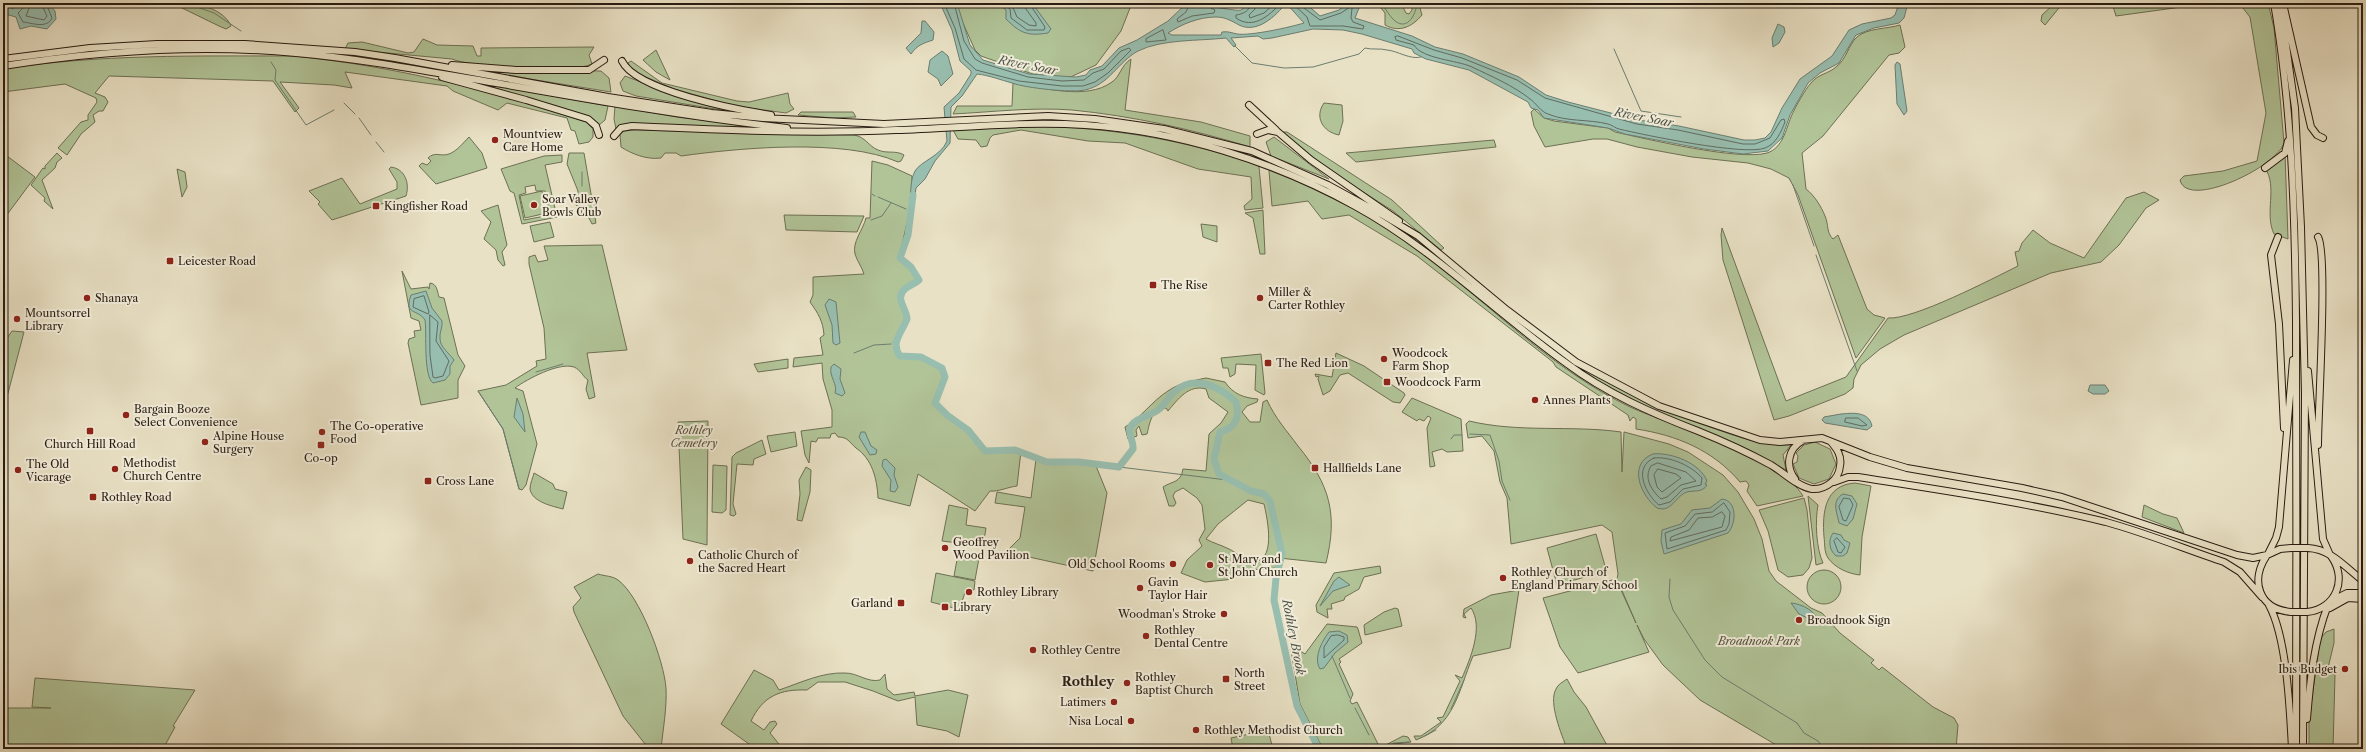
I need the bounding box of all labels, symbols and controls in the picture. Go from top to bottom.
water label: River Soar [996,52,1060,78]
water label: River Soar [1612,104,1676,130]
place label: Mountview Care Home [503,127,563,154]
marker: Mountview Care Home [490,135,500,145]
place label: Soar Valley Bowls Club [542,192,602,219]
place label: Kingfisher Road [384,199,468,213]
marker: Soar Valley Bowls Club [529,200,539,210]
marker: Kingfisher Road [371,201,381,211]
place label: Leicester Road [178,254,256,268]
marker: Leicester Road [165,256,175,266]
place label: The Rise [1161,278,1208,292]
marker: The Rise [1148,280,1158,290]
place label: Miller & Carter Rothley [1268,285,1346,312]
place label: Shanaya [95,291,139,305]
marker: Shanaya [82,293,92,303]
marker: Miller & Carter Rothley [1255,293,1265,303]
place label: Mountsorrel Library [25,306,91,333]
marker: Mountsorrel Library [12,314,22,324]
place label: Woodcock Farm Shop [1391,346,1450,373]
marker: Woodcock Farm Shop [1379,354,1389,364]
place label: The Red Lion [1276,356,1348,370]
marker: The Red Lion [1263,358,1273,368]
place label: Woodcock Farm [1394,375,1482,389]
marker: Woodcock Farm [1382,377,1392,387]
place label: Annes Plants [1542,393,1611,407]
marker: Annes Plants [1530,395,1540,405]
place label: Bargain Booze Select Convenience [134,402,238,429]
marker: Bargain Booze Select Convenience [121,410,131,420]
place label: The Co-operative Food [330,419,423,446]
park label: Rothley Cemetery [670,423,718,450]
marker: Church Hill Road [85,426,95,436]
marker: The Co-operative Food [317,427,327,437]
place label: Alpine House Surgery [212,429,284,456]
place label: Church Hill Road [44,437,136,451]
marker: Alpine House Surgery [200,437,210,447]
marker: Co-op [316,440,326,450]
place label: Co-op [304,451,338,465]
place label: Methodist Church Centre [123,456,201,483]
place label: The Old Vicarage [25,457,71,484]
place label: Hallfields Lane [1323,461,1402,475]
marker: Hallfields Lane [1310,463,1320,473]
marker: Methodist Church Centre [110,464,120,474]
marker: The Old Vicarage [13,465,23,475]
place label: Cross Lane [436,474,494,488]
marker: Cross Lane [423,476,433,486]
place label: Rothley Road [101,490,172,504]
marker: Rothley Road [88,492,98,502]
place label: Geoffrey Wood Pavilion [952,535,1030,562]
marker: Geoffrey Wood Pavilion [940,543,950,553]
place label: Catholic Church of the Sacred Heart [698,548,800,575]
place label: St Mary and St John Church [1218,552,1298,579]
marker: Catholic Church of the Sacred Heart [685,556,695,566]
place label: Old School Rooms [1068,557,1165,571]
marker: Old School Rooms [1168,559,1178,569]
marker: St Mary and St John Church [1205,560,1215,570]
place label: Rothley Church of England Primary School [1511,565,1638,592]
marker: Rothley Church of England Primary School [1498,573,1508,583]
place label: Gavin Taylor Hair [1148,575,1208,602]
marker: Gavin Taylor Hair [1135,583,1145,593]
place label: Rothley Library [977,585,1060,599]
marker: Rothley Library [964,587,974,597]
place label: Garland [851,596,893,610]
water label: Rothley Brook [1279,597,1309,677]
marker: Garland [896,598,906,608]
place label: Library [953,600,992,614]
marker: Library [940,602,950,612]
place label: Woodman's Stroke [1117,607,1216,621]
marker: Woodman's Stroke [1219,609,1229,619]
place label: Broadnook Sign [1807,613,1891,627]
marker: Broadnook Sign [1794,615,1804,625]
place label: Rothley Dental Centre [1154,623,1228,650]
marker: Rothley Dental Centre [1141,631,1151,641]
park label: Broadnook Park [1717,634,1800,648]
place label: Rothley Centre [1041,643,1120,657]
marker: Rothley Centre [1028,645,1038,655]
place label: Ibis Budget [2278,662,2337,676]
marker: Ibis Budget [2340,664,2350,674]
place label: North Street [1234,666,1265,693]
place label: Rothley Baptist Church [1135,670,1213,697]
district label: Rothley [1062,673,1115,689]
marker: North Street [1221,674,1231,684]
marker: Rothley Baptist Church [1122,678,1132,688]
place label: Latimers [1060,695,1106,709]
marker: Latimers [1109,697,1119,707]
place label: Nisa Local [1068,714,1124,728]
marker: Nisa Local [1126,716,1136,726]
place label: Rothley Methodist Church [1204,723,1343,737]
marker: Rothley Methodist Church [1191,725,1201,735]

